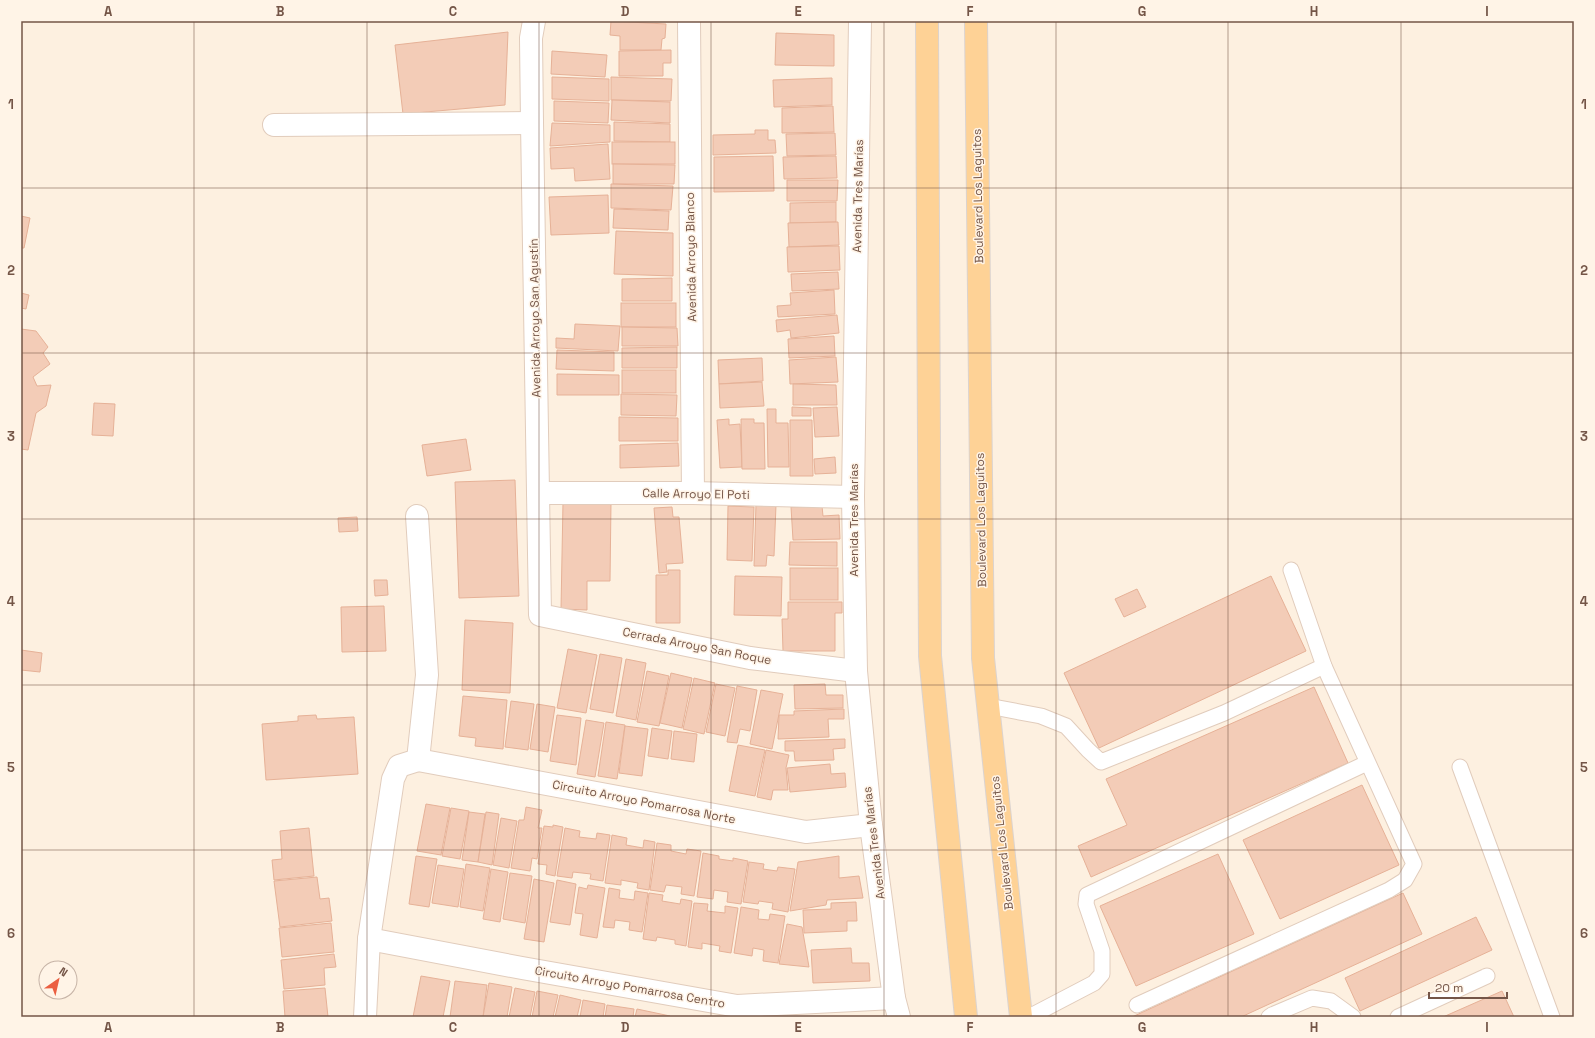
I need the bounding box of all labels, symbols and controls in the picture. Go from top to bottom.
text: A [104,3,113,20]
text: B [276,3,285,20]
text: C [449,3,457,20]
text: D [621,3,630,20]
text: E [794,3,802,20]
text: F [967,3,974,20]
text: G [1138,3,1146,20]
text: H [1310,3,1318,20]
text: I [1485,3,1489,20]
text: 1 [8,96,14,113]
text: 1 [1581,96,1587,113]
street label: Boulevard Los Laguitos [969,129,987,263]
street label: Avenida Tres Marías [849,139,867,253]
street label: Avenida Arroyo Blanco [682,192,700,322]
street label: Avenida Arroyo San Agustín [526,238,544,398]
text: 2 [7,262,15,279]
text: 2 [1580,262,1588,279]
text: 3 [7,428,15,445]
text: 3 [1580,428,1588,445]
street label: Boulevard Los Laguitos [972,453,990,587]
street label: Avenida Tres Marías [846,463,862,577]
street label: Calle Arroyo El Poti [642,485,750,503]
text: 4 [7,593,15,610]
text: 4 [1580,593,1588,610]
street label: Cerrada Arroyo San Roque [621,624,773,668]
text: 5 [7,759,15,776]
text: 5 [1580,759,1588,776]
street label: Boulevard Los Laguitos [987,775,1017,911]
street label: Circuito Arroyo Pomarrosa Norte [551,776,737,828]
street label: Avenida Tres Marías [859,786,889,900]
text: 6 [7,925,15,942]
text: 6 [1580,925,1588,942]
north arrow [38,960,78,1000]
street label: Circuito Arroyo Pomarrosa Centro [534,962,726,1012]
text: N [57,964,71,980]
scale bar [1429,974,1507,1000]
text: 20 m [1435,980,1463,996]
text: A [104,1019,113,1036]
text: B [276,1019,285,1036]
text: C [449,1019,457,1036]
text: D [621,1019,630,1036]
text: E [794,1019,802,1036]
text: F [967,1019,974,1036]
text: G [1138,1019,1146,1036]
text: H [1310,1019,1318,1036]
text: I [1485,1019,1489,1036]

